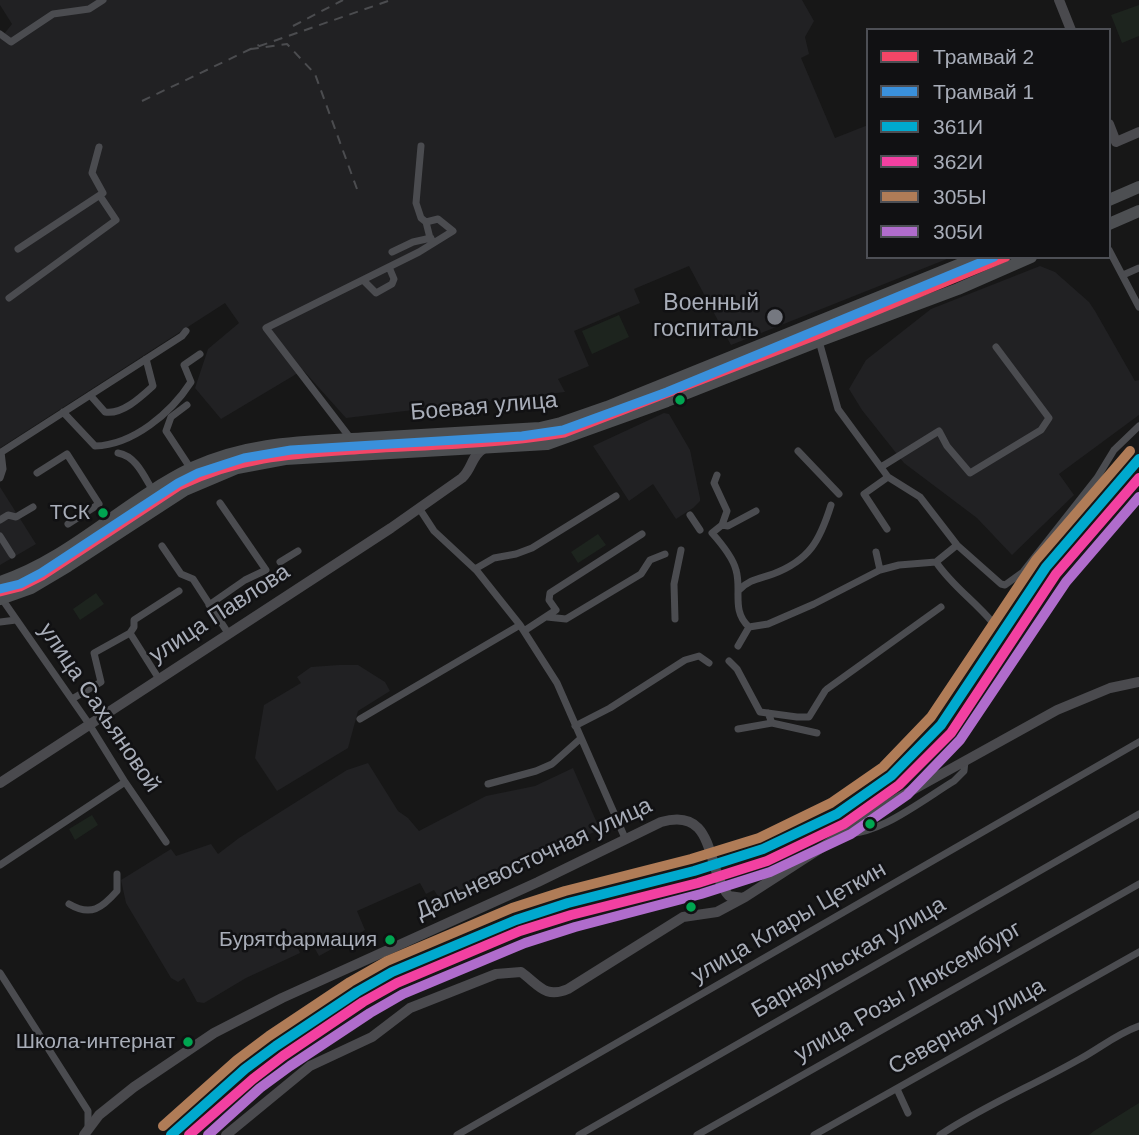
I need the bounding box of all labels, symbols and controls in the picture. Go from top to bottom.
legend [866,28,1111,259]
text: Трамвай 2 [933,45,1034,68]
text: Трамвай 1 [933,80,1034,103]
text: 361И [933,115,983,138]
text: 362И [933,150,983,173]
text: 305Ы [933,185,987,208]
text: 305И [933,220,983,243]
place label: Военный госпиталь [653,290,759,344]
marker: Военный госпиталь [765,307,785,327]
street label: Боевая улица [409,387,559,427]
unlabelled marker [673,393,687,407]
place label: ТСК [50,500,90,526]
marker: ТСК [96,506,110,520]
street label: улица Павлова [145,558,295,670]
street label: улица Сахьяновой [32,618,166,798]
street label: Дальневосточная улица [411,792,657,926]
unlabelled marker [863,817,877,831]
street label: улица Клары Цеткин [687,856,891,990]
street label: Барнаульская улица [747,891,951,1025]
unlabelled marker [684,900,698,914]
street label: улица Розы Люксембург [790,916,1026,1068]
place label: Бурятфармация [219,927,377,953]
marker: Бурятфармация [383,933,397,947]
street label: Северная улица [884,973,1050,1081]
place label: Школа-интернат [16,1029,175,1055]
marker: Школа-интернат [181,1035,195,1049]

